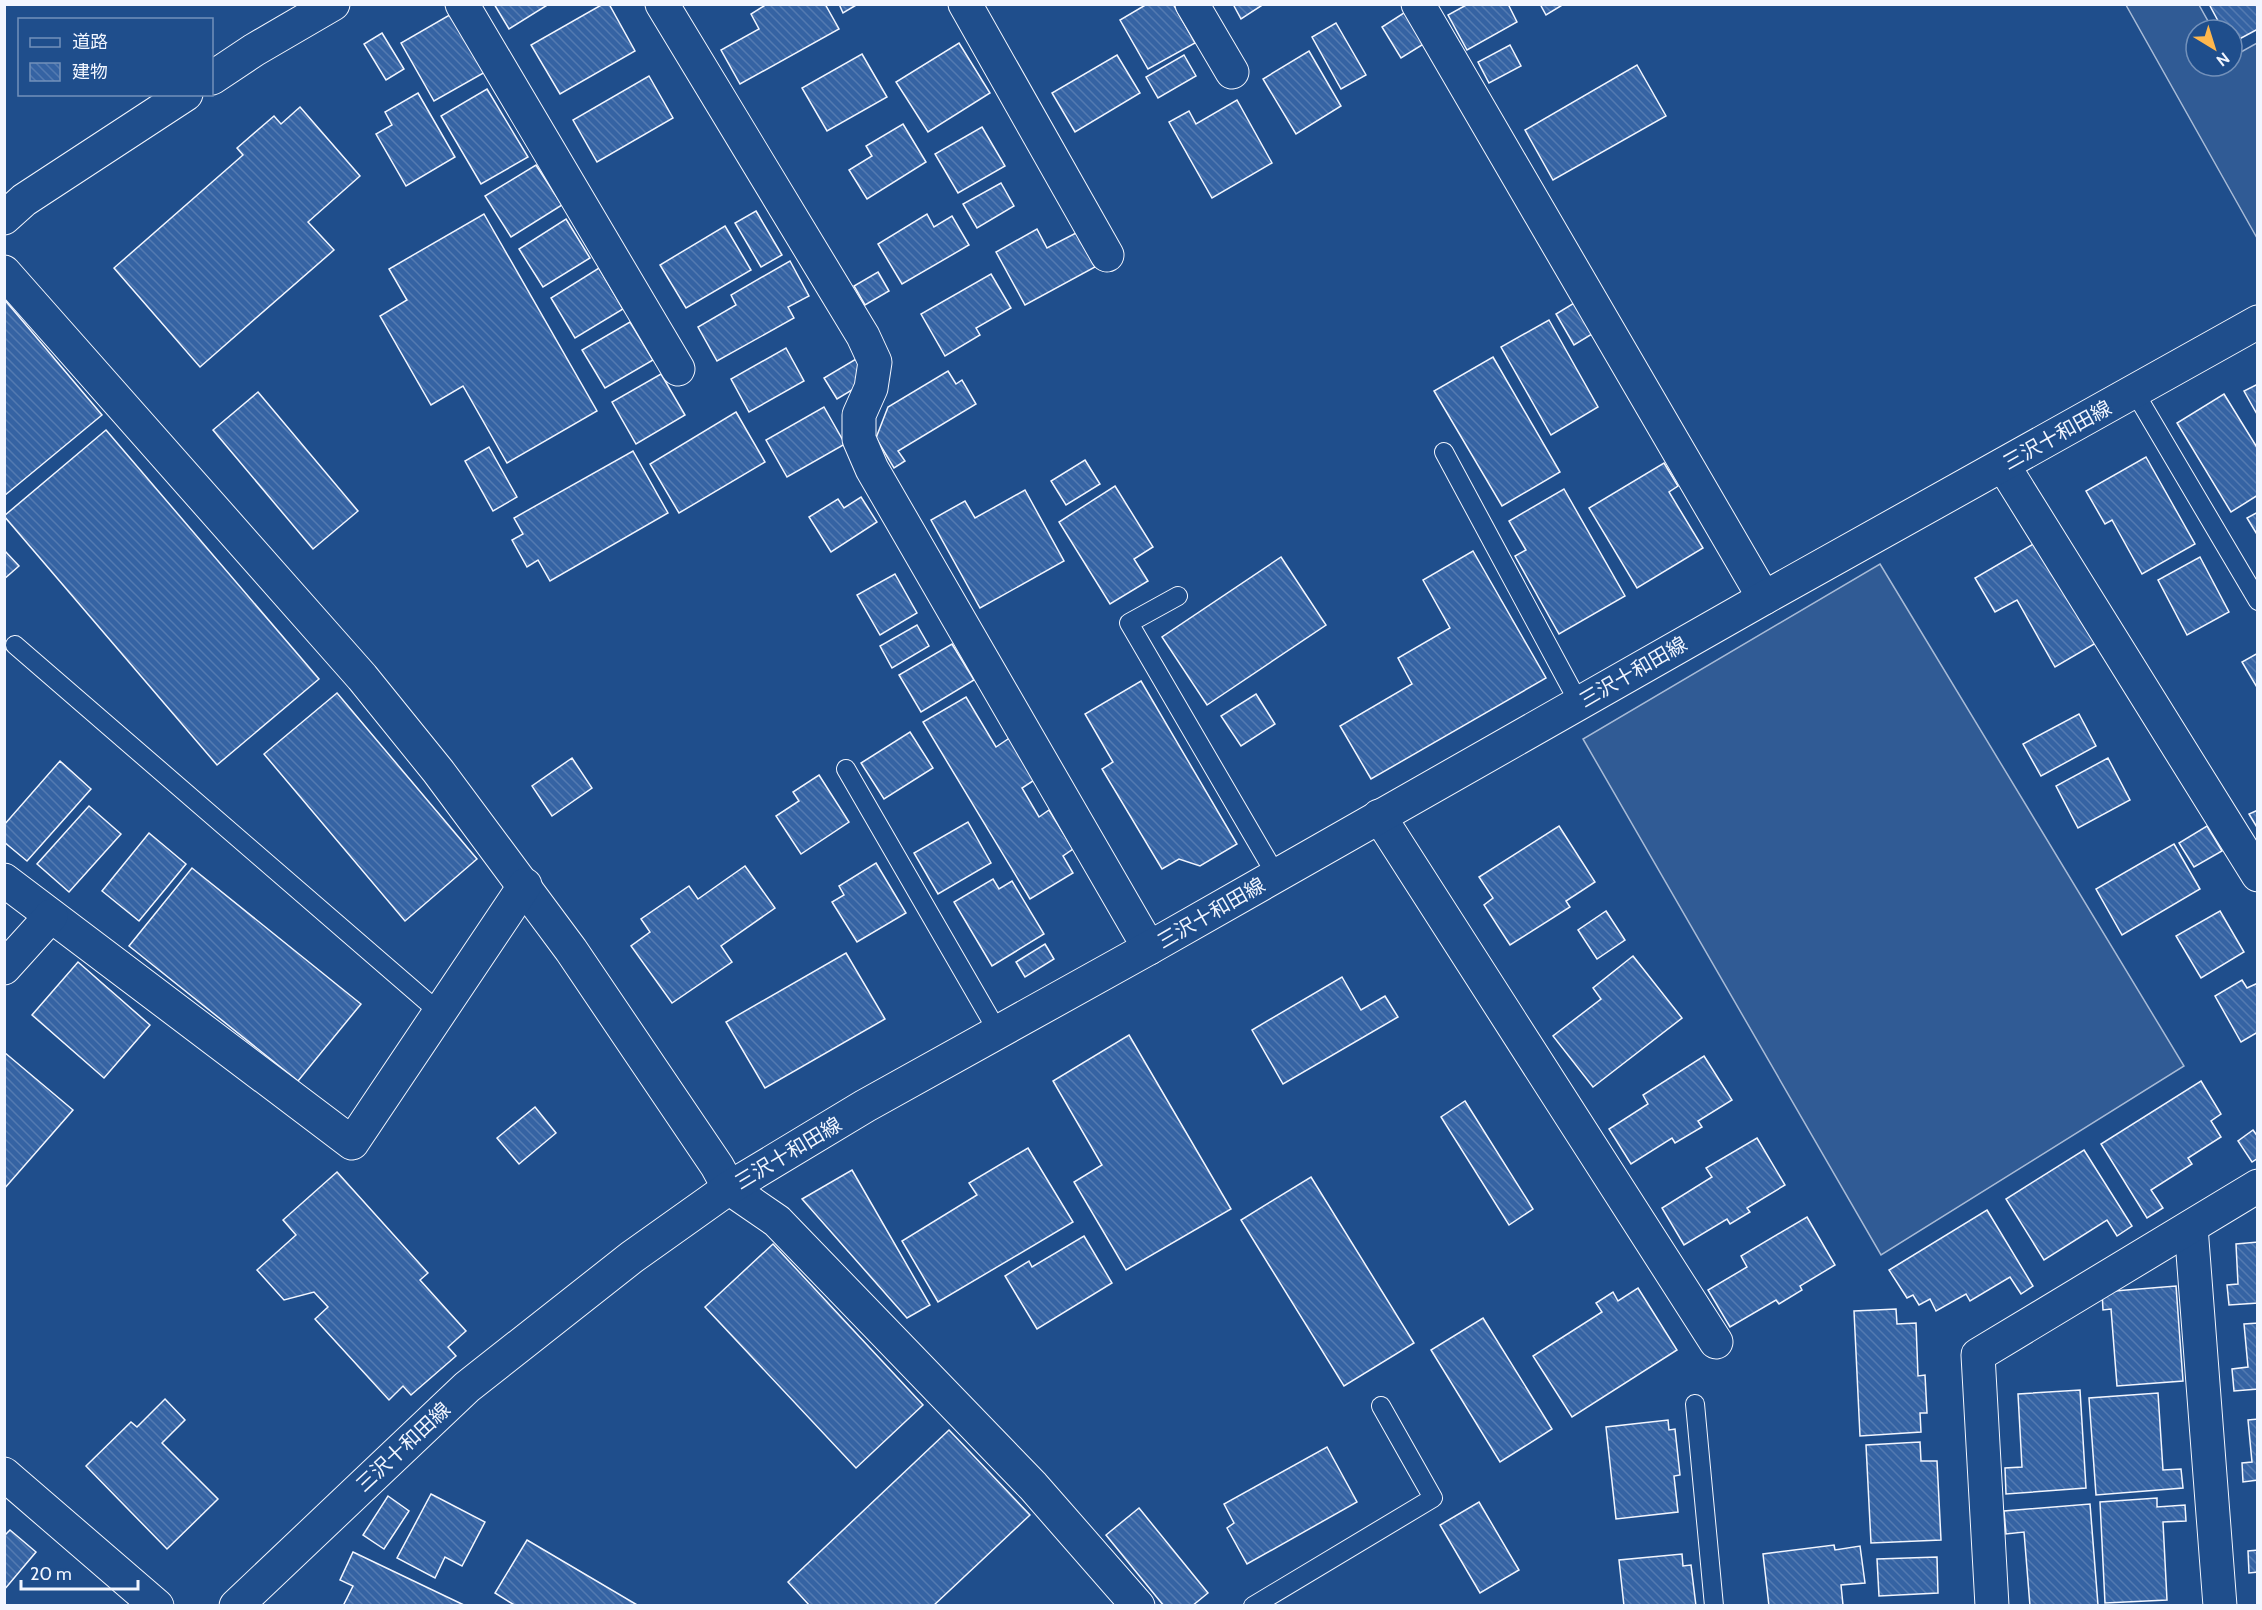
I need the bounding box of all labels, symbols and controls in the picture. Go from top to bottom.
legend [18,18,213,96]
north arrow [2184,18,2244,78]
text: 道路 [72,31,108,53]
text: N [2213,48,2233,70]
text: 建物 [72,61,108,83]
street label: 三沢十和田線 [1999,395,2115,475]
street label: 三沢十和田線 [1575,632,1691,712]
street label: 三沢十和田線 [1153,873,1269,953]
street label: 三沢十和田線 [730,1112,846,1194]
street label: 三沢十和田線 [351,1397,455,1497]
scale bar [21,1553,138,1591]
text: 20 m [30,1563,72,1585]

